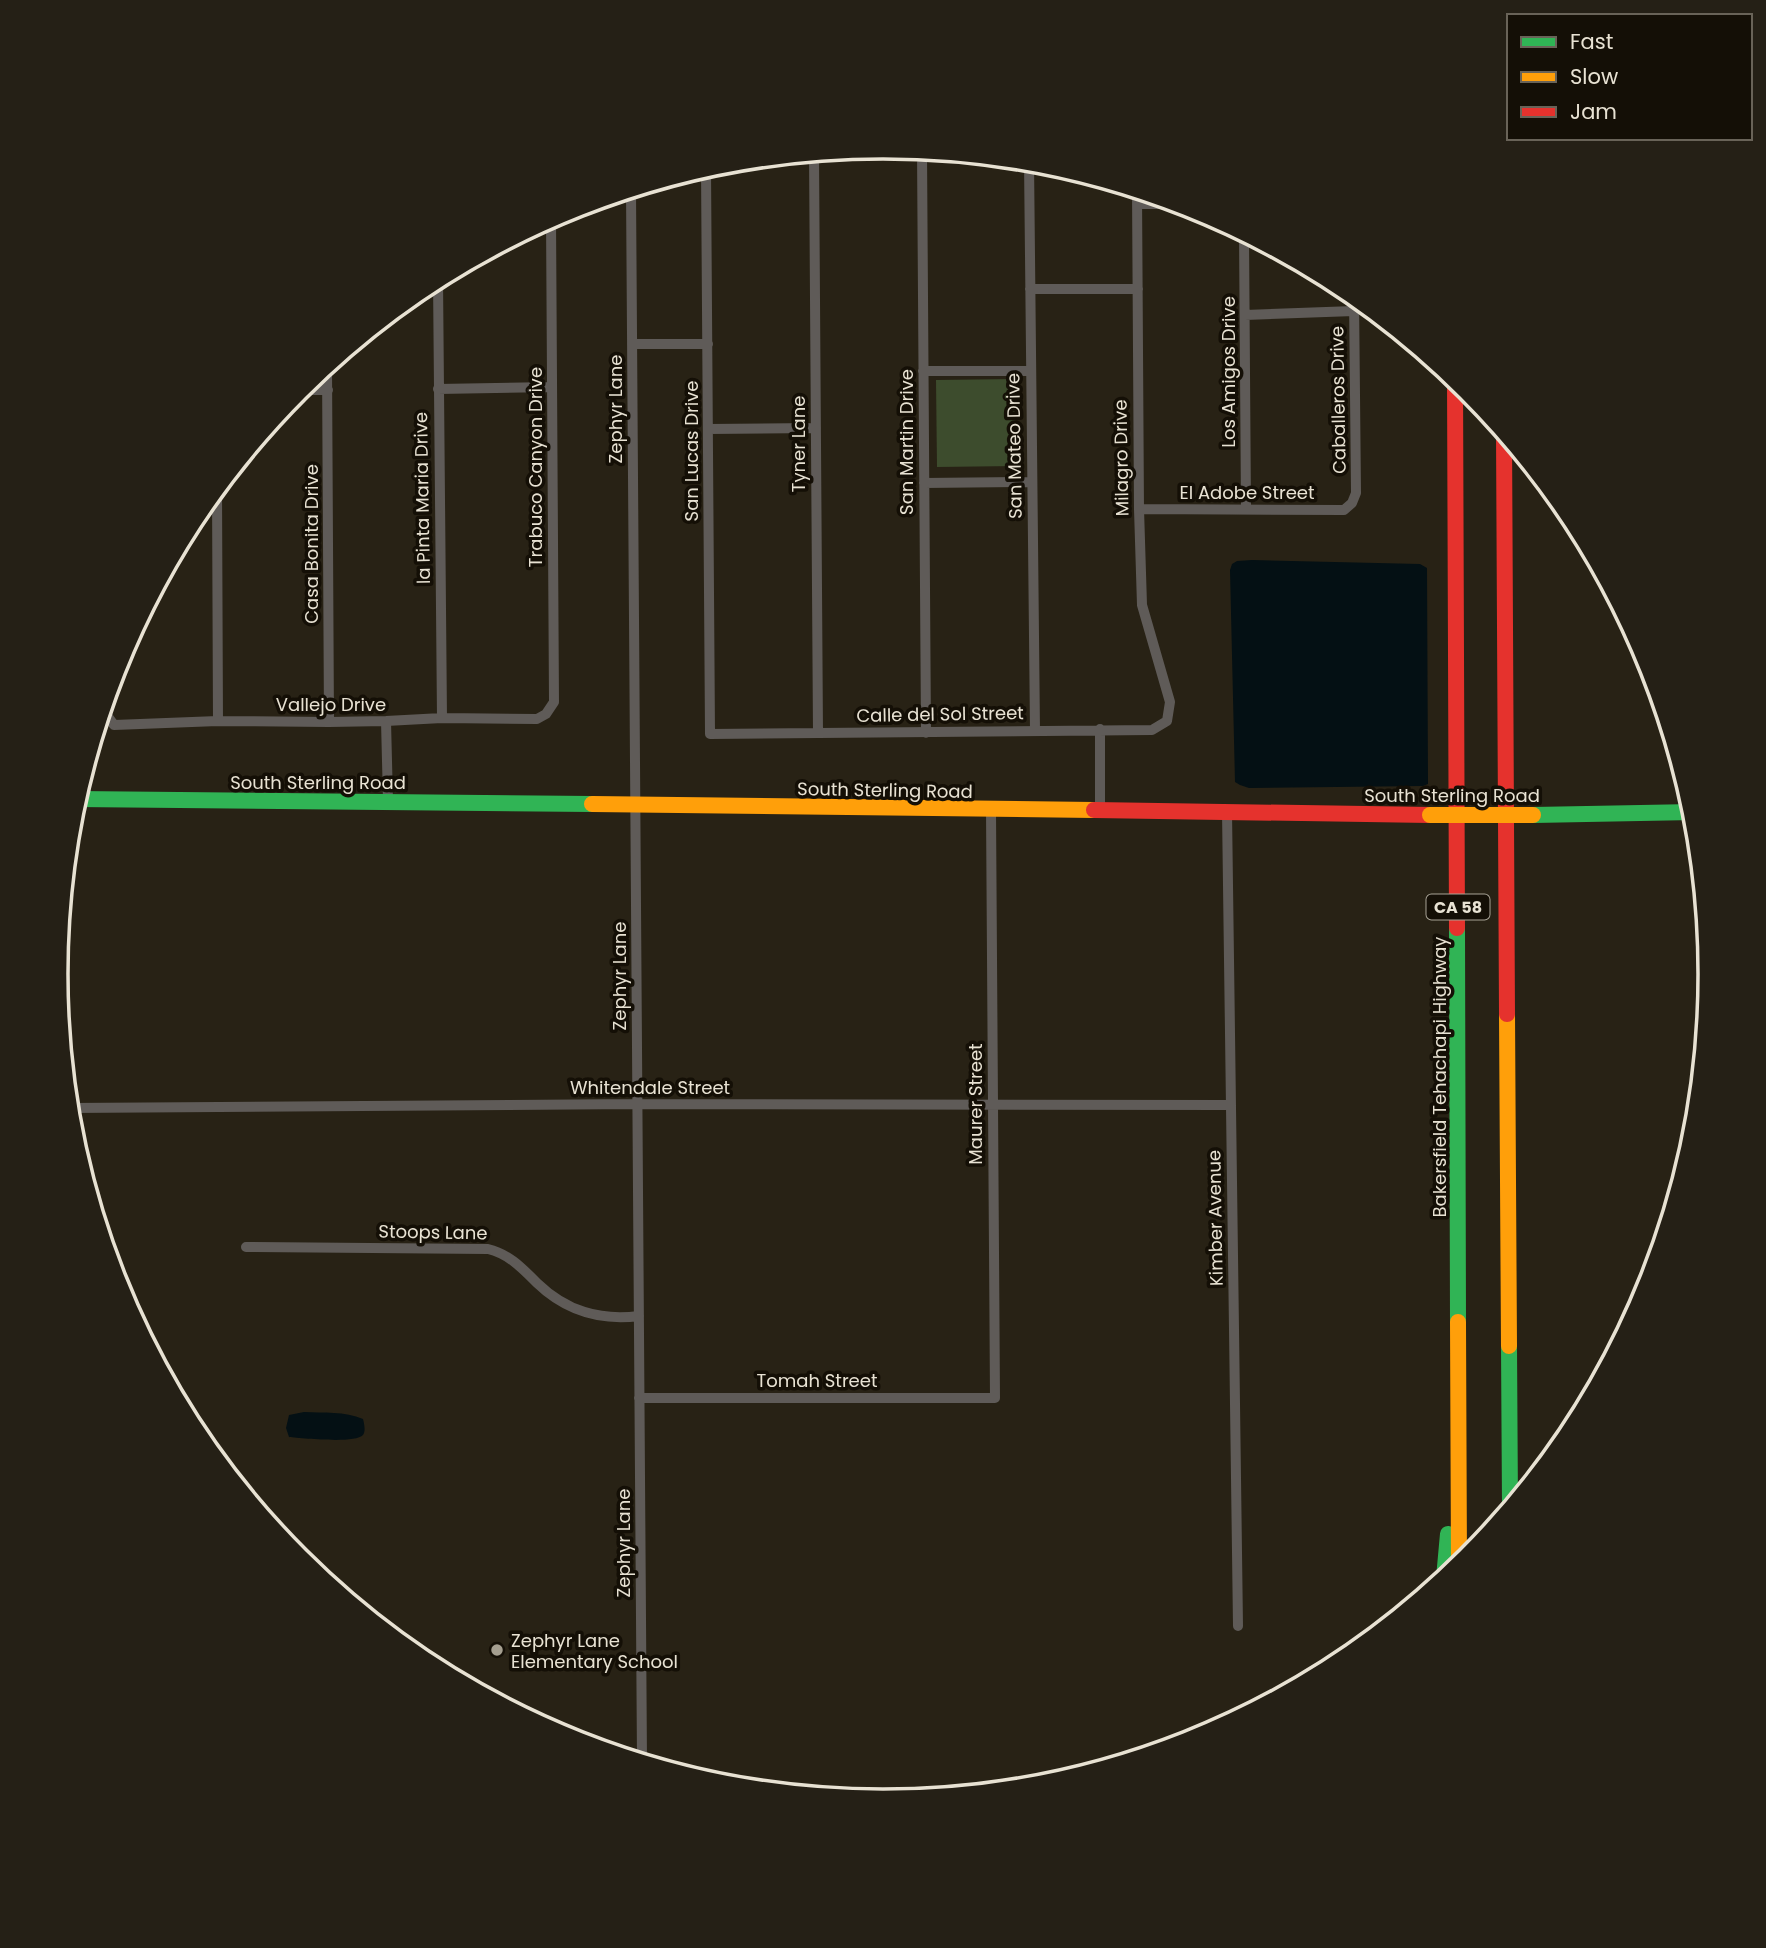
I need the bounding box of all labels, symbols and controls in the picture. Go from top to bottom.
legend [1507,14,1752,140]
text: Fast [1570,27,1613,56]
text: Slow [1570,62,1618,91]
text: Jam [1570,97,1617,126]
street label: Los Amigos Drive [1216,296,1241,448]
street label: Caballeros Drive [1324,326,1352,474]
street label: Zephyr Lane [603,355,628,463]
street label: Trabuco Canyon Drive [523,367,548,567]
street label: San Martin Drive [894,369,919,515]
street label: San Mateo Drive [1000,373,1028,519]
street label: San Lucas Drive [679,381,704,521]
street label: Tyner Lane [786,396,811,492]
street label: Milagro Drive [1107,399,1135,517]
street label: la Pinta Maria Drive [408,412,436,584]
street label: Casa Bonita Drive [299,464,324,624]
street label: El Adobe Street [1179,480,1315,505]
street label: Vallejo Drive [276,692,386,717]
street label: Calle del Sol Street [856,700,1024,728]
street label: South Sterling Road [230,770,406,795]
street label: South Sterling Road [797,776,973,804]
street label: South Sterling Road [1364,783,1540,808]
road number: CA 58 [1426,894,1490,920]
street label: Zephyr Lane [607,922,632,1030]
street label: Bakersfield Tehachapi Highway [1427,937,1452,1217]
street label: Maurer Street [963,1043,988,1165]
street label: Whitendale Street [570,1075,730,1100]
street label: Kimber Avenue [1201,1150,1229,1286]
street label: Stoops Lane [378,1219,488,1245]
street label: Tomah Street [757,1368,878,1393]
street label: Zephyr Lane [611,1489,636,1597]
place label: Zephyr Lane Elementary School [511,1628,678,1674]
marker: Zephyr Lane Elementary School [489,1642,505,1658]

